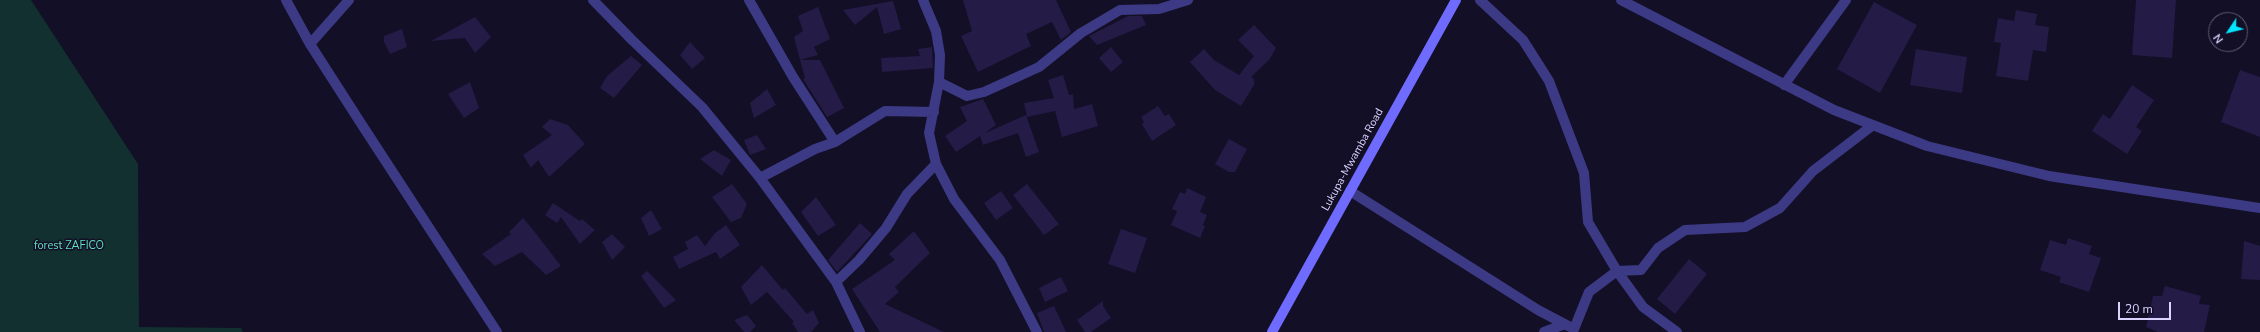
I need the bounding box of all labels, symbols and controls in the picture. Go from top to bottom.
north arrow [2208,12,2248,52]
text: N [2210,31,2227,46]
street label: Lukupa-Mwamba Road [1319,106,1387,214]
park label: forest ZAFICO [34,239,104,253]
scale bar [2120,294,2173,320]
text: 20 m [2125,301,2153,317]

